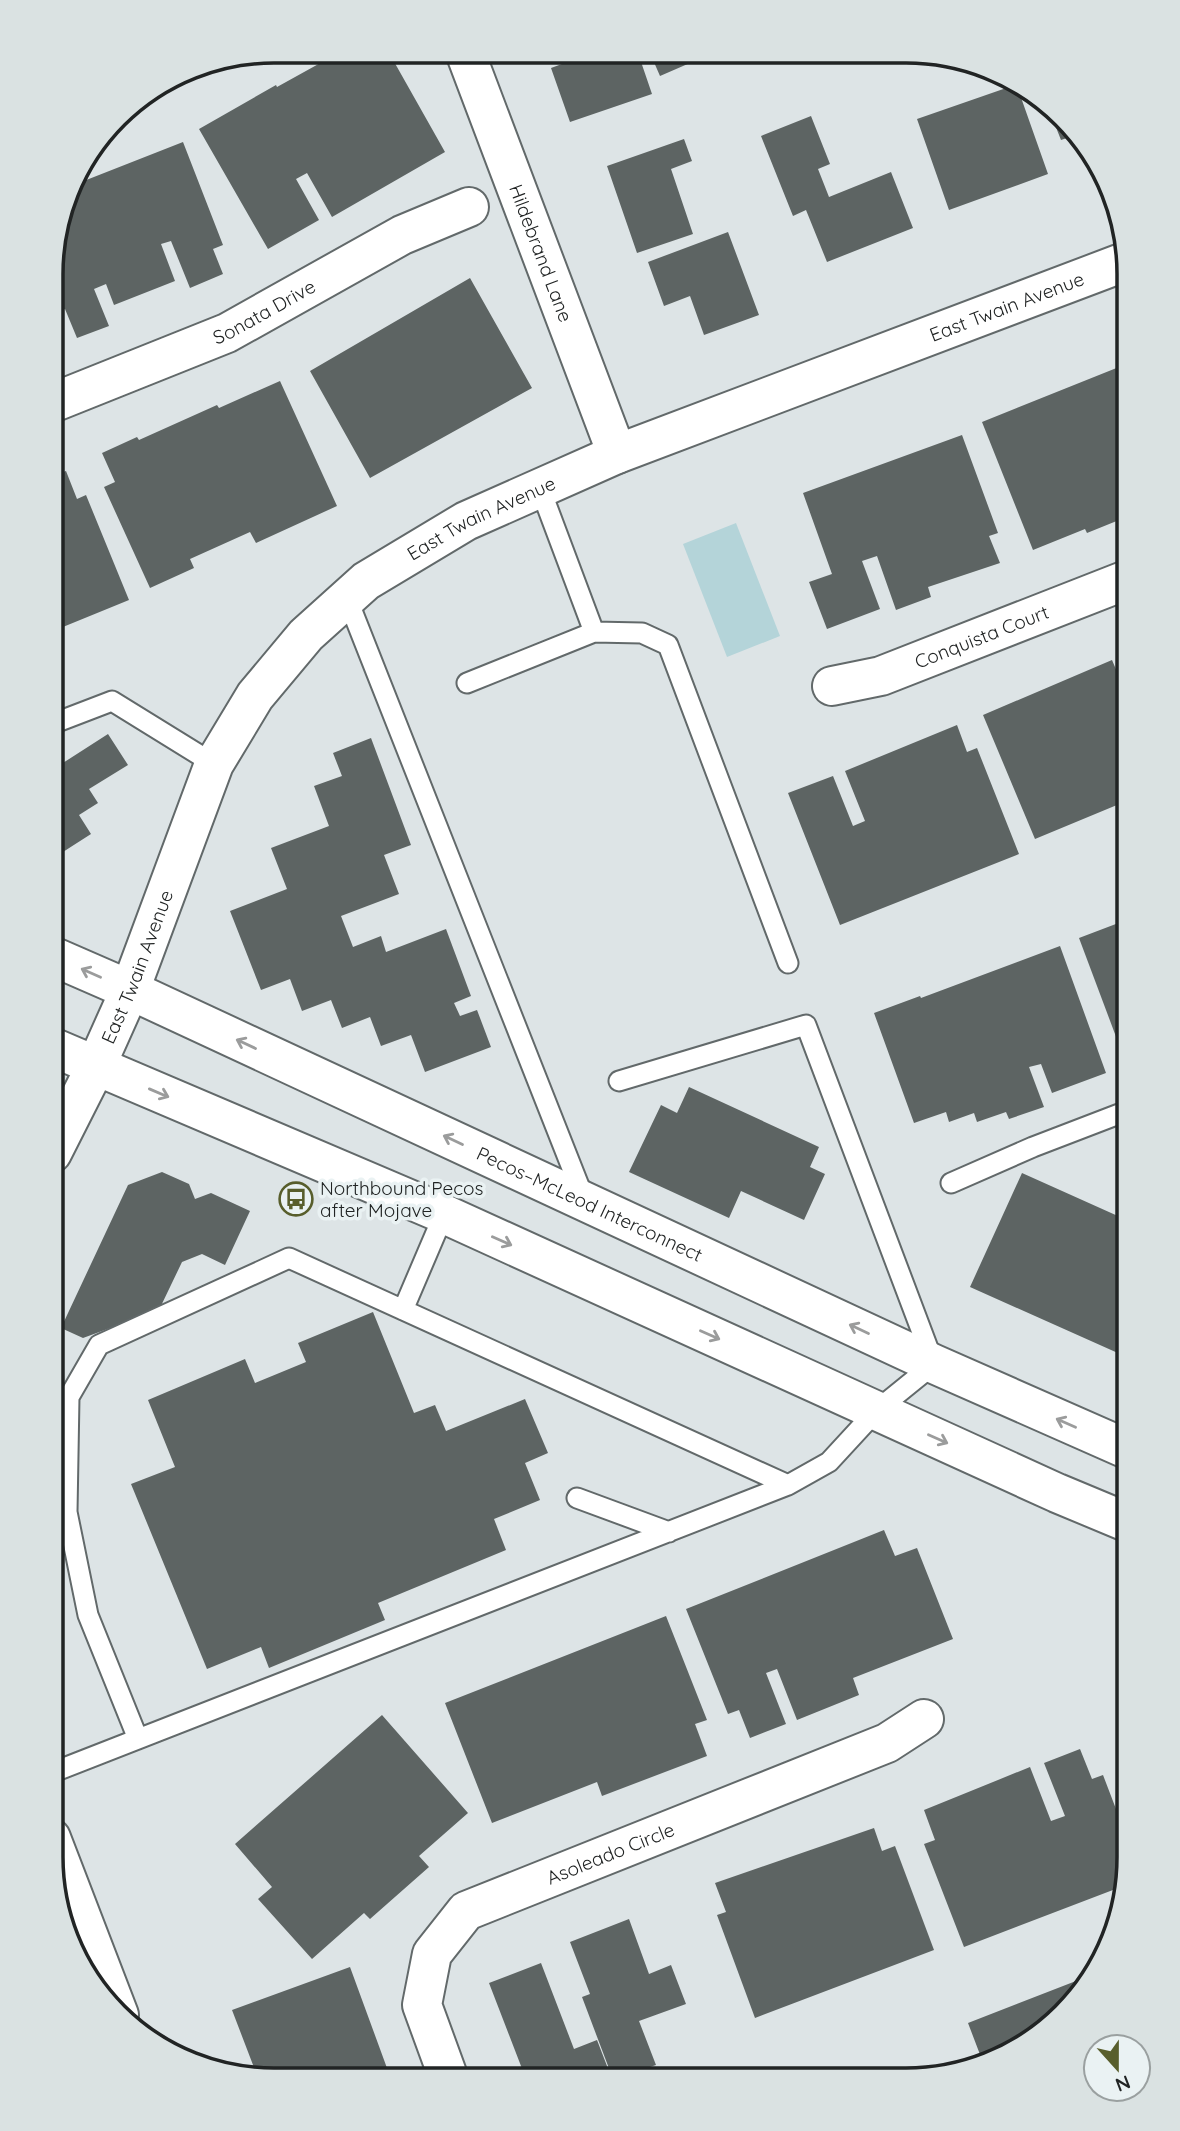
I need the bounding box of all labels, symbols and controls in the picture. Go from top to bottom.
street label: Hildebrand Lane [504,181,578,325]
street label: East Twain Avenue [926,266,1087,347]
street label: Sonata Drive [209,274,320,349]
street label: East Twain Avenue [403,471,559,566]
street label: Conquista Court [911,600,1052,674]
street label: East Twain Avenue [96,887,178,1047]
one-way arrow [80,966,102,979]
one-way arrow [236,1037,257,1051]
one-way arrow [147,1087,169,1100]
one-way arrow [443,1133,464,1146]
street label: Pecos–McLeod Interconnect [473,1141,706,1267]
place label: Northbound Pecos after Mojave [320,1176,484,1222]
bus stop icon: Northbound Pecos after Mojave [277,1180,315,1218]
one-way arrow [491,1235,513,1248]
one-way arrow [849,1321,870,1335]
one-way arrow [698,1329,720,1342]
one-way arrow [1056,1416,1077,1429]
one-way arrow [927,1433,949,1446]
street label: Asoleado Circle [543,1817,678,1890]
north arrow [1082,2033,1152,2103]
text: N [1112,2070,1134,2098]

